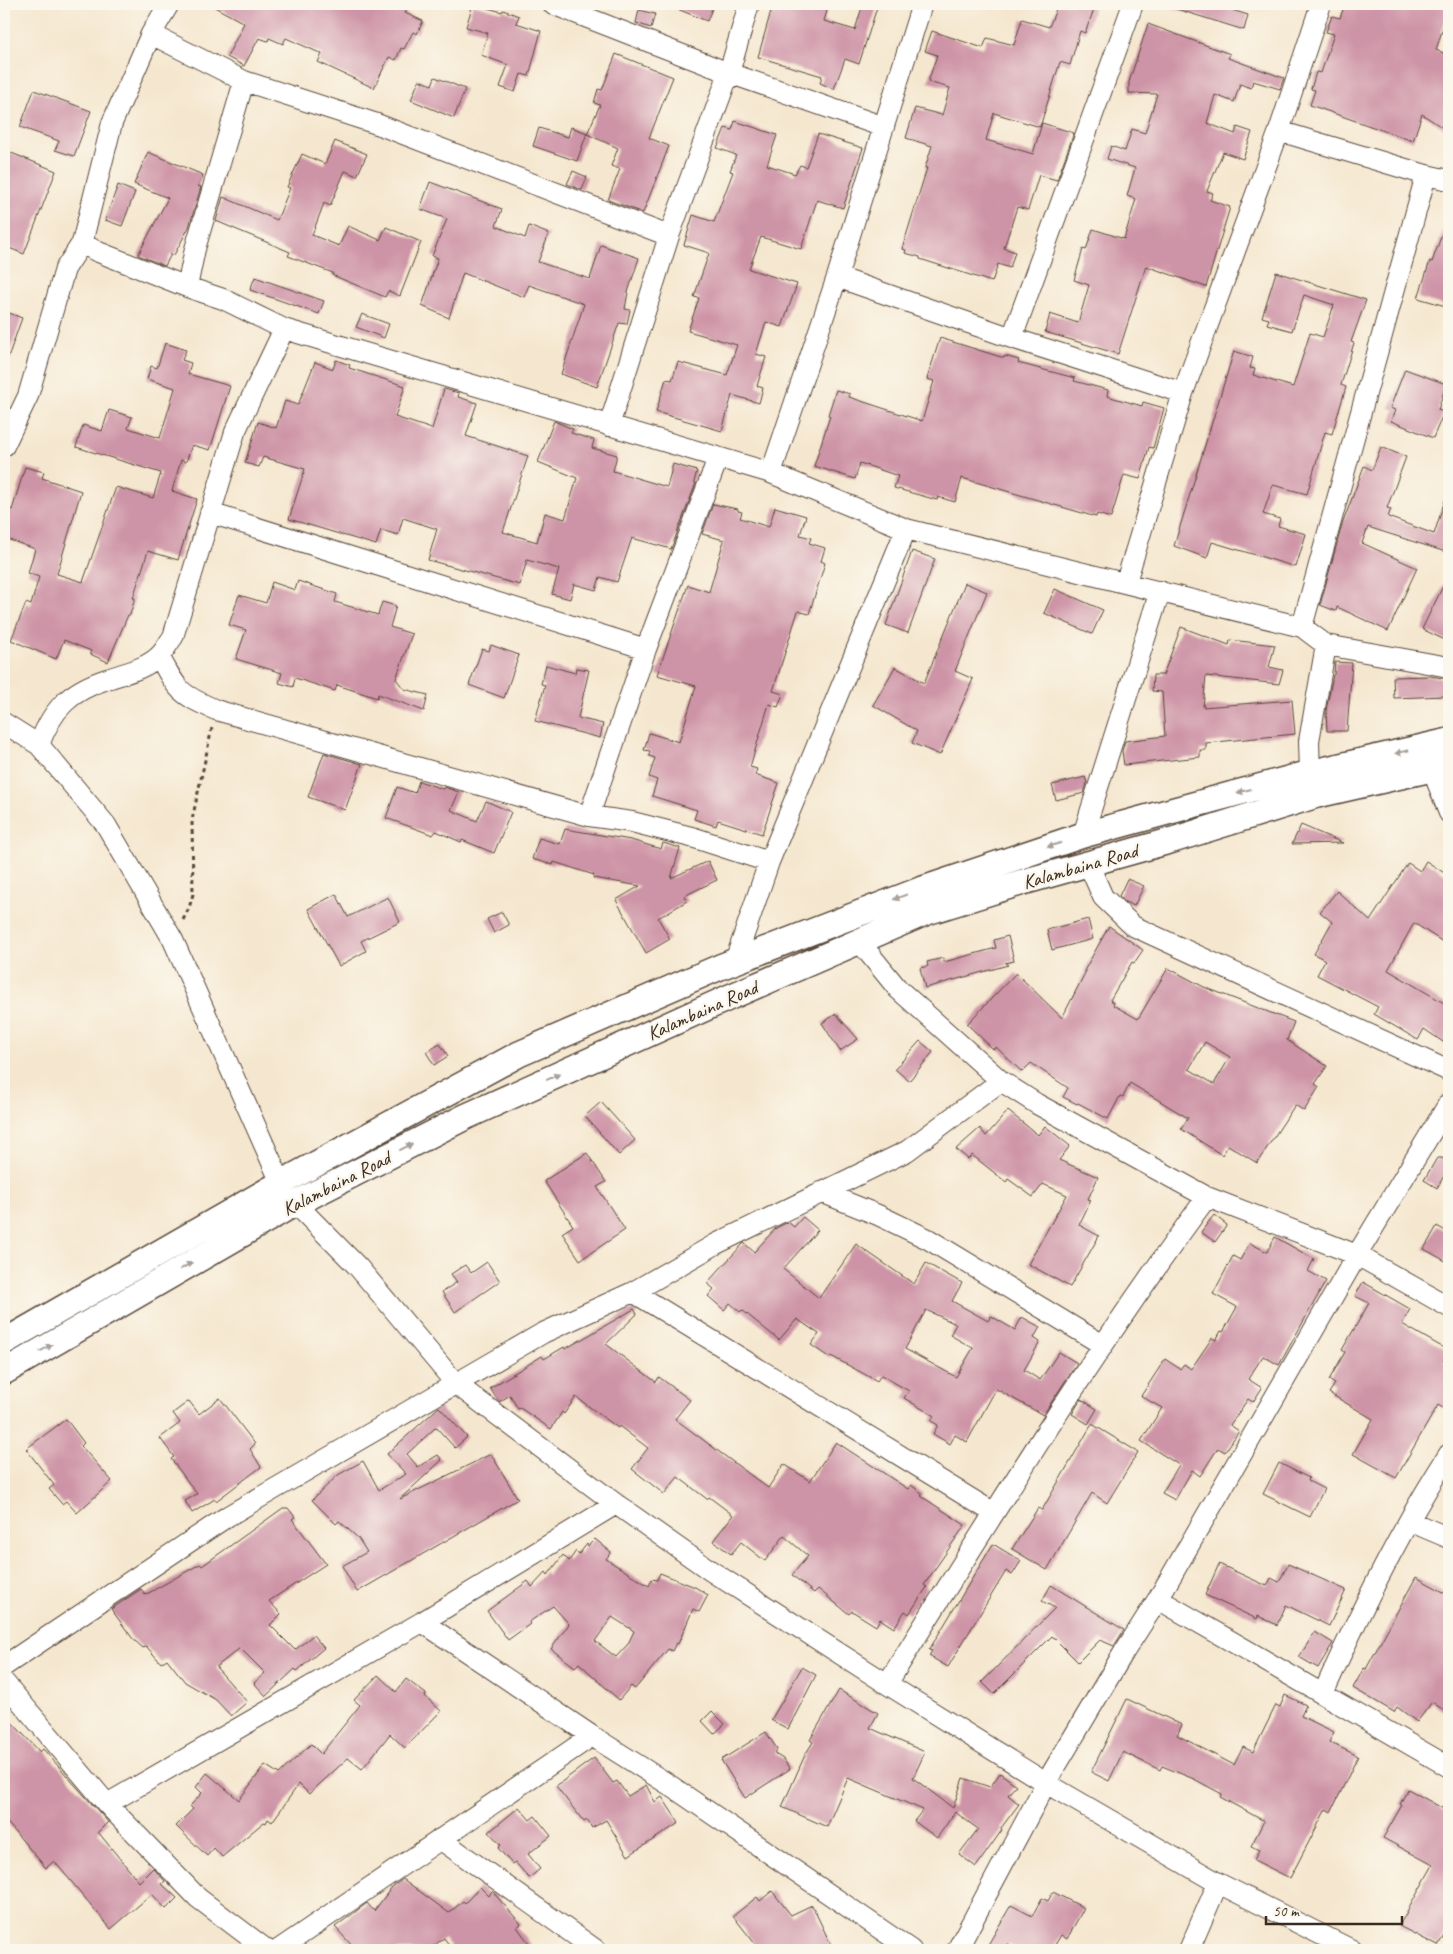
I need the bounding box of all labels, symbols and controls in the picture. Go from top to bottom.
one-way arrow [1394,748,1409,756]
one-way arrow [1236,787,1252,795]
street label: Kalambaina Road [1020,837,1143,895]
one-way arrow [1046,841,1061,849]
one-way arrow [893,894,907,902]
street label: Kalambaina Road [643,974,764,1046]
one-way arrow [546,1073,560,1081]
one-way arrow [399,1143,413,1151]
street label: Kalambaina Road [278,1144,397,1221]
one-way arrow [179,1262,194,1270]
one-way arrow [39,1343,52,1352]
scale bar [1266,1894,1402,1926]
text: 50 m [1273,1902,1300,1921]

